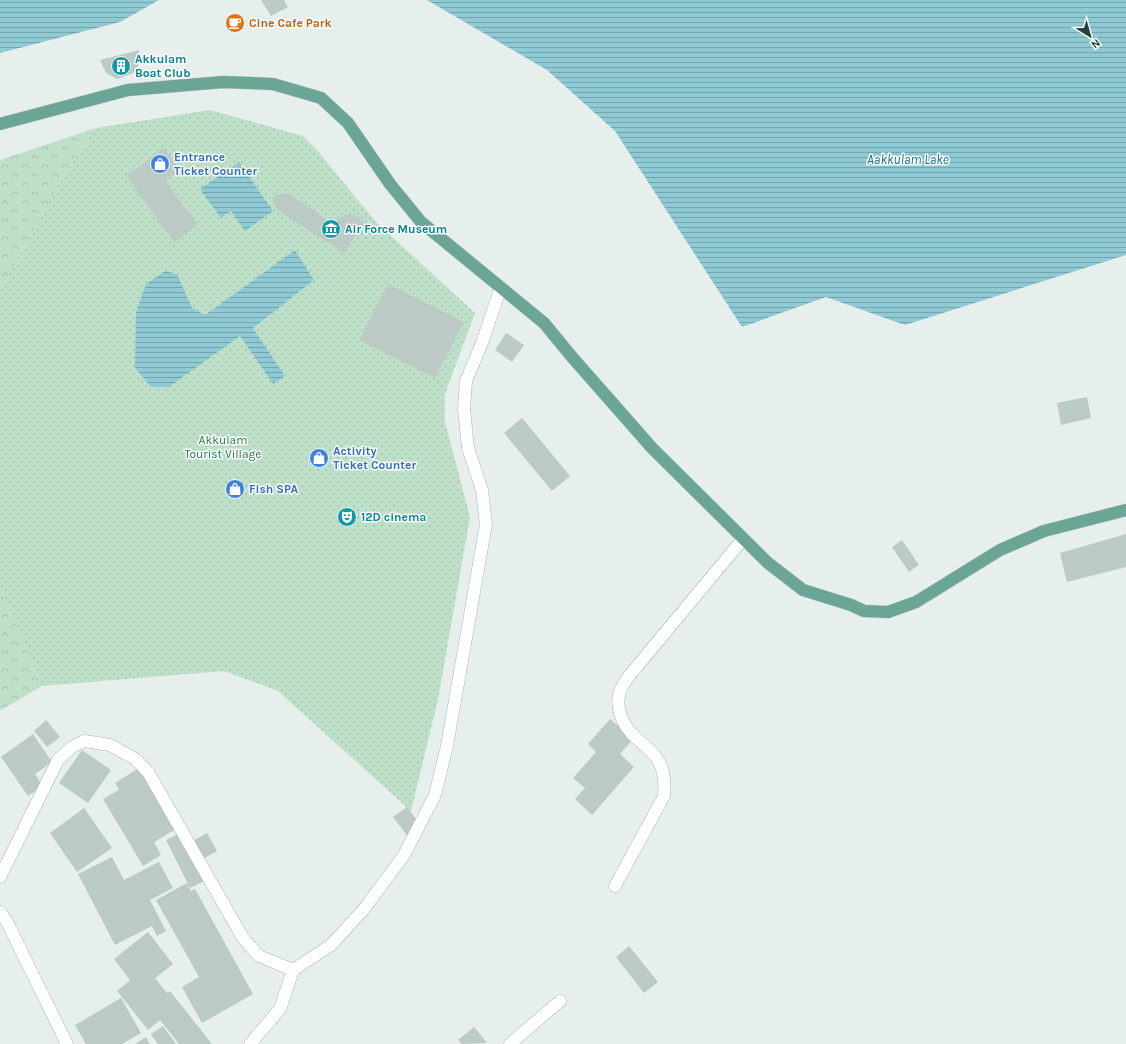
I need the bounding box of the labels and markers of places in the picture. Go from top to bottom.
cafe icon: Cine Cafe Park [224,12,246,34]
place label: Cine Cafe Park [249,16,332,30]
place label: Akkulam Boat Club [135,52,191,80]
building icon: Akkulam Boat Club [110,55,132,77]
place label: Entrance Ticket Counter [174,150,257,178]
shop icon: Entrance Ticket Counter [149,153,171,175]
museum icon: Air Force Museum [320,218,342,240]
place label: Air Force Museum [345,222,447,236]
place label: Activity Ticket Counter [333,444,416,472]
shop icon: Activity Ticket Counter [308,447,330,469]
shop icon: Fish SPA [224,478,246,500]
place label: Fish SPA [249,482,298,496]
theatre icon: 12D cinema [336,506,358,528]
place label: 12D cinema [361,510,426,524]

